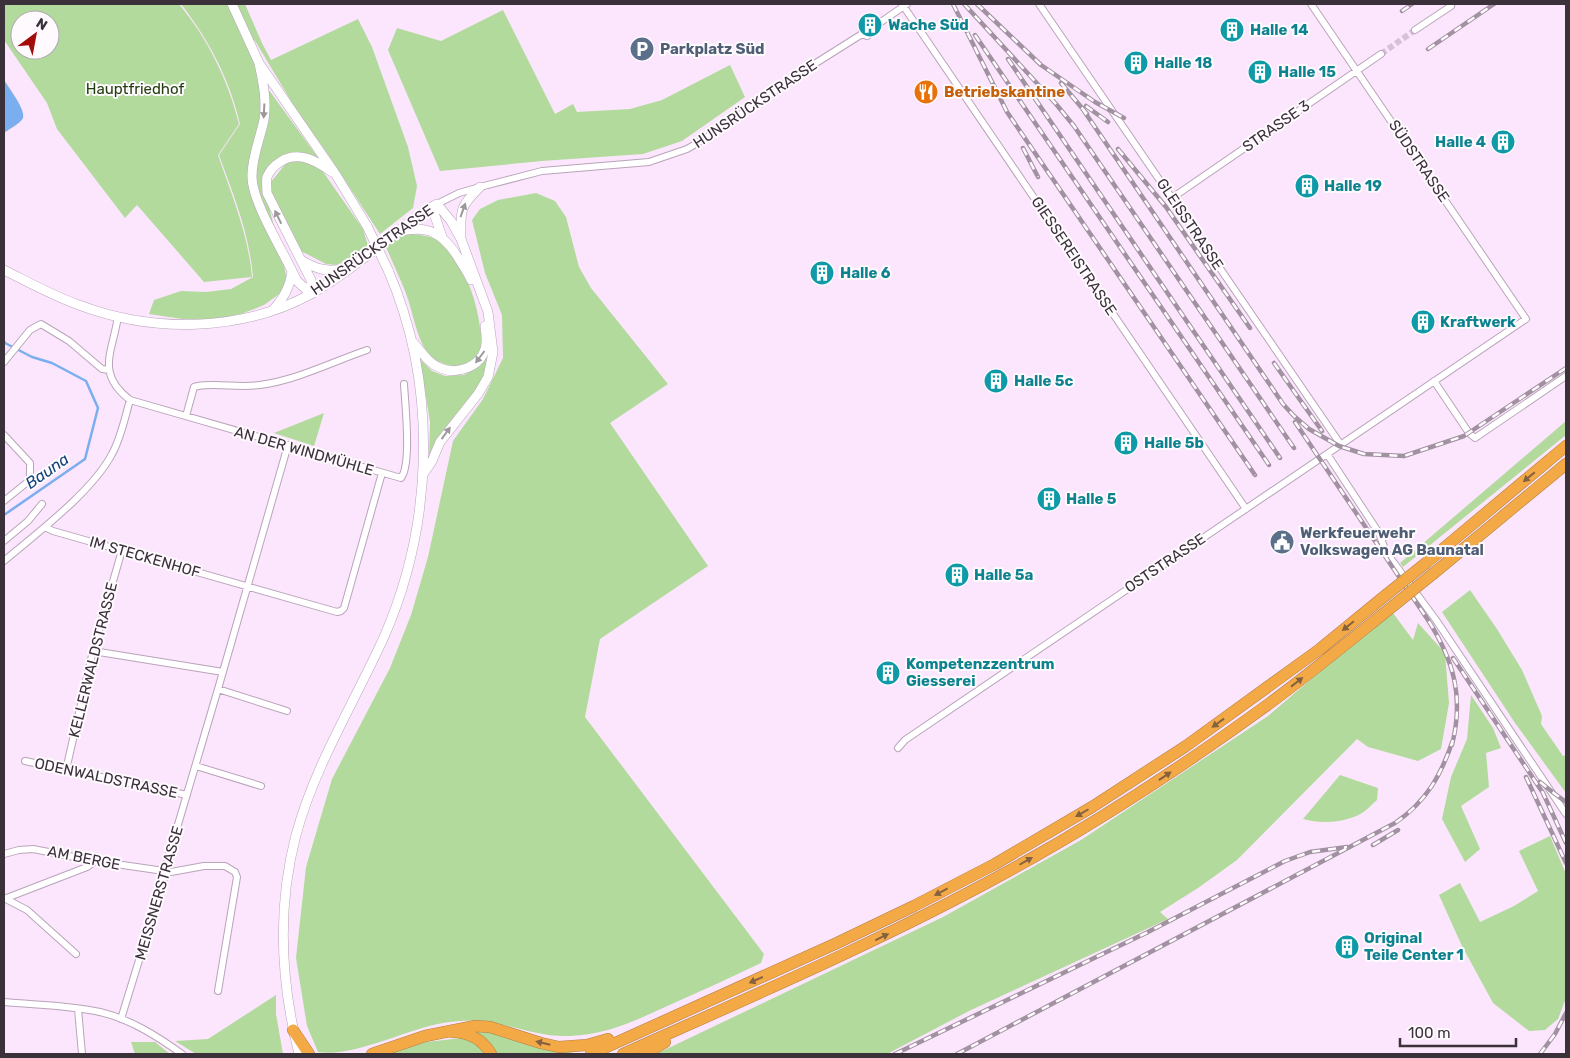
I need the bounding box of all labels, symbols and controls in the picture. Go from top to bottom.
north arrow [10,10,60,60]
building icon: Wache Süd [857,12,883,38]
text: N [33,15,50,34]
place label: Wache Süd [888,16,969,34]
building icon: Halle 14 [1219,17,1245,43]
place label: Halle 14 [1250,21,1308,39]
parking icon: Parkplatz Süd [629,36,655,62]
place label: Parkplatz Süd [660,40,764,58]
building icon: Halle 18 [1123,50,1149,76]
place label: Halle 18 [1154,54,1212,72]
street label: HUNSRÜCKSTRASSE [690,56,820,152]
building icon: Halle 15 [1247,59,1273,85]
place label: Halle 15 [1278,63,1336,81]
restaurant icon: Betriebskantine [913,79,939,105]
park label: Hauptfriedhof [86,80,185,98]
place label: Betriebskantine [944,83,1065,101]
street label: STRASSE 3 [1239,96,1313,156]
one-way arrow [260,103,268,119]
street label: SÜDSTRASSE [1385,116,1453,206]
building icon: Halle 4 [1490,129,1516,155]
place label: Halle 4 [1435,133,1486,151]
building icon: Halle 19 [1294,173,1320,199]
street label: GLEISSTRASSE [1153,175,1227,273]
place label: Halle 19 [1324,177,1382,195]
street label: GIESSEREISTRASSE [1028,193,1120,319]
street label: HUNSRÜCKSTRASSE [307,201,437,299]
one-way arrow [459,202,467,217]
one-way arrow [274,209,282,224]
building icon: Halle 6 [809,260,835,286]
place label: Halle 6 [840,264,891,282]
building icon: Kraftwerk [1410,309,1436,335]
place label: Kraftwerk [1440,313,1516,331]
one-way arrow [474,350,485,363]
building icon: Halle 5c [983,368,1009,394]
place label: Halle 5c [1014,372,1073,390]
street label: AN DER WINDMÜHLE [232,422,376,480]
one-way arrow [441,426,451,440]
building icon: Halle 5b [1113,430,1139,456]
place label: Halle 5b [1144,434,1204,452]
water label: Bauna [22,449,72,493]
one-way arrow [1522,472,1535,483]
building icon: Halle 5 [1036,486,1062,512]
place label: Halle 5 [1066,490,1117,508]
place label: Werkfeuerwehr Volkswagen AG Baunatal [1300,524,1484,559]
street label: OSTSTRASSE [1121,529,1209,597]
public building icon: Werkfeuerwehr Volkswagen AG Baunatal [1269,529,1295,555]
street label: IM STECKENHOF [87,533,203,582]
building icon: Halle 5a [944,562,970,588]
place label: Halle 5a [974,566,1033,584]
street label: KELLERWALDSTRASSE [65,580,121,740]
one-way arrow [1342,621,1355,632]
place label: Kompetenzzentrum Giesserei [906,655,1055,690]
building icon: Kompetenzzentrum Giesserei [875,660,901,686]
one-way arrow [1290,677,1304,687]
one-way arrow [1212,718,1225,729]
street label: ODENWALDSTRASSE [33,754,179,802]
one-way arrow [1158,772,1172,781]
one-way arrow [1076,808,1089,817]
street label: MEISSNERSTRASSE [131,824,187,962]
street label: AM BERGE [46,842,122,874]
one-way arrow [1019,857,1034,865]
one-way arrow [933,888,948,896]
place label: Original Teile Center 1 [1364,929,1464,964]
one-way arrow [875,932,890,941]
building icon: Original Teile Center 1 [1334,934,1360,960]
one-way arrow [749,977,763,985]
scale bar [1400,1016,1516,1048]
text: 100 m [1408,1024,1450,1042]
one-way arrow [535,1039,550,1047]

